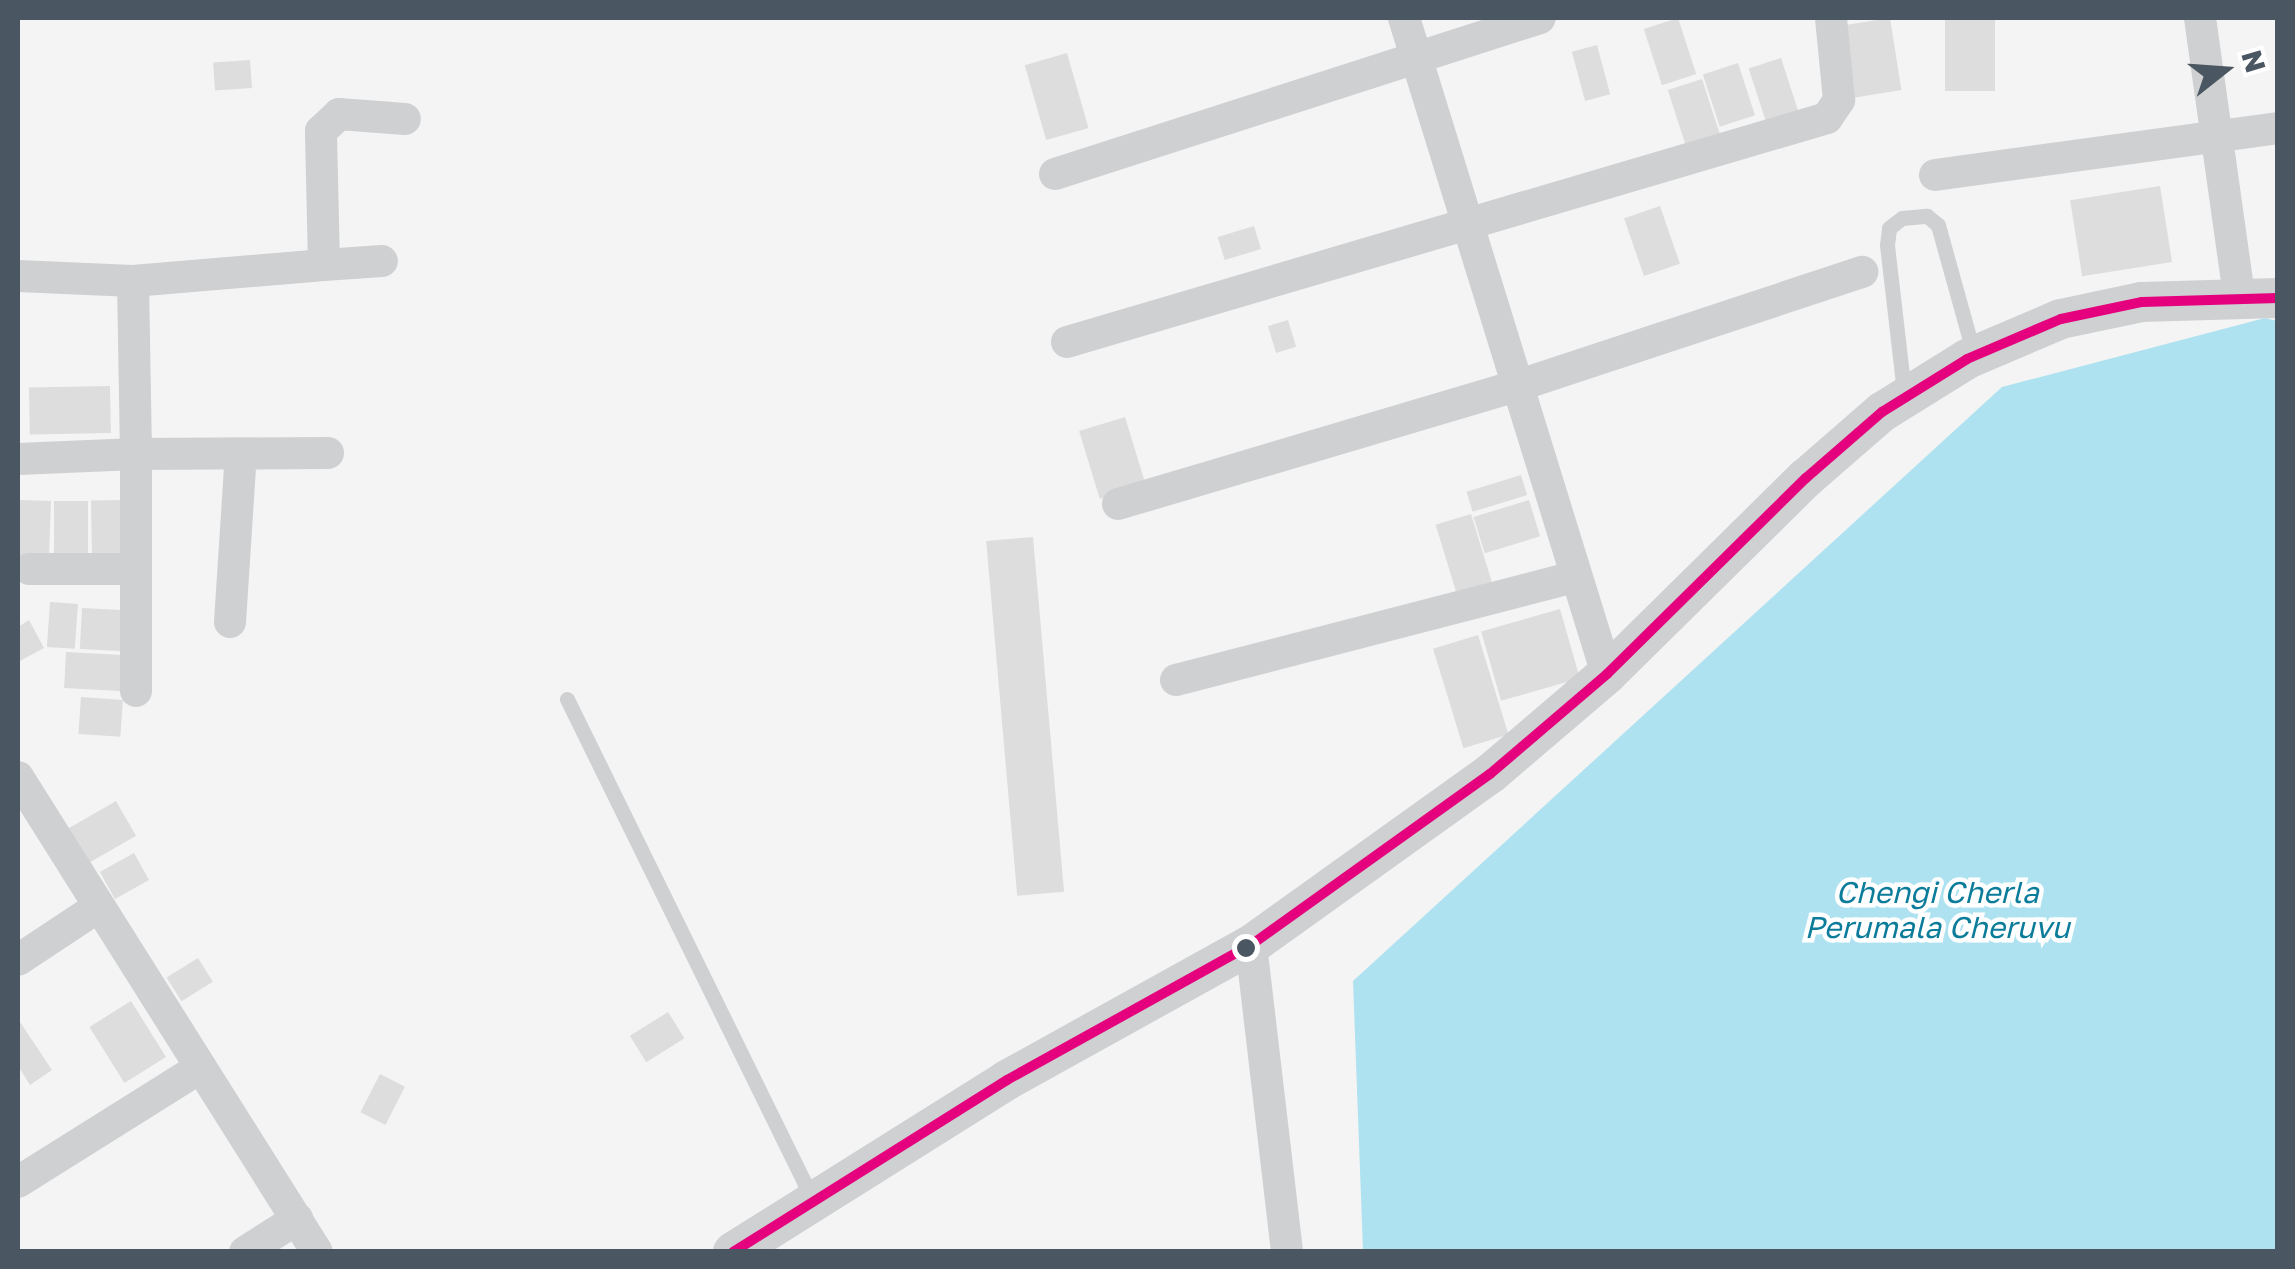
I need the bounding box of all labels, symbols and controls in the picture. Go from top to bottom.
north arrow [2175,20,2275,120]
text: N [2235,46,2273,76]
water label: Chengi Cherla Perumala Cheruvu [1804,874,2070,944]
unlabelled marker [1236,938,1256,958]

